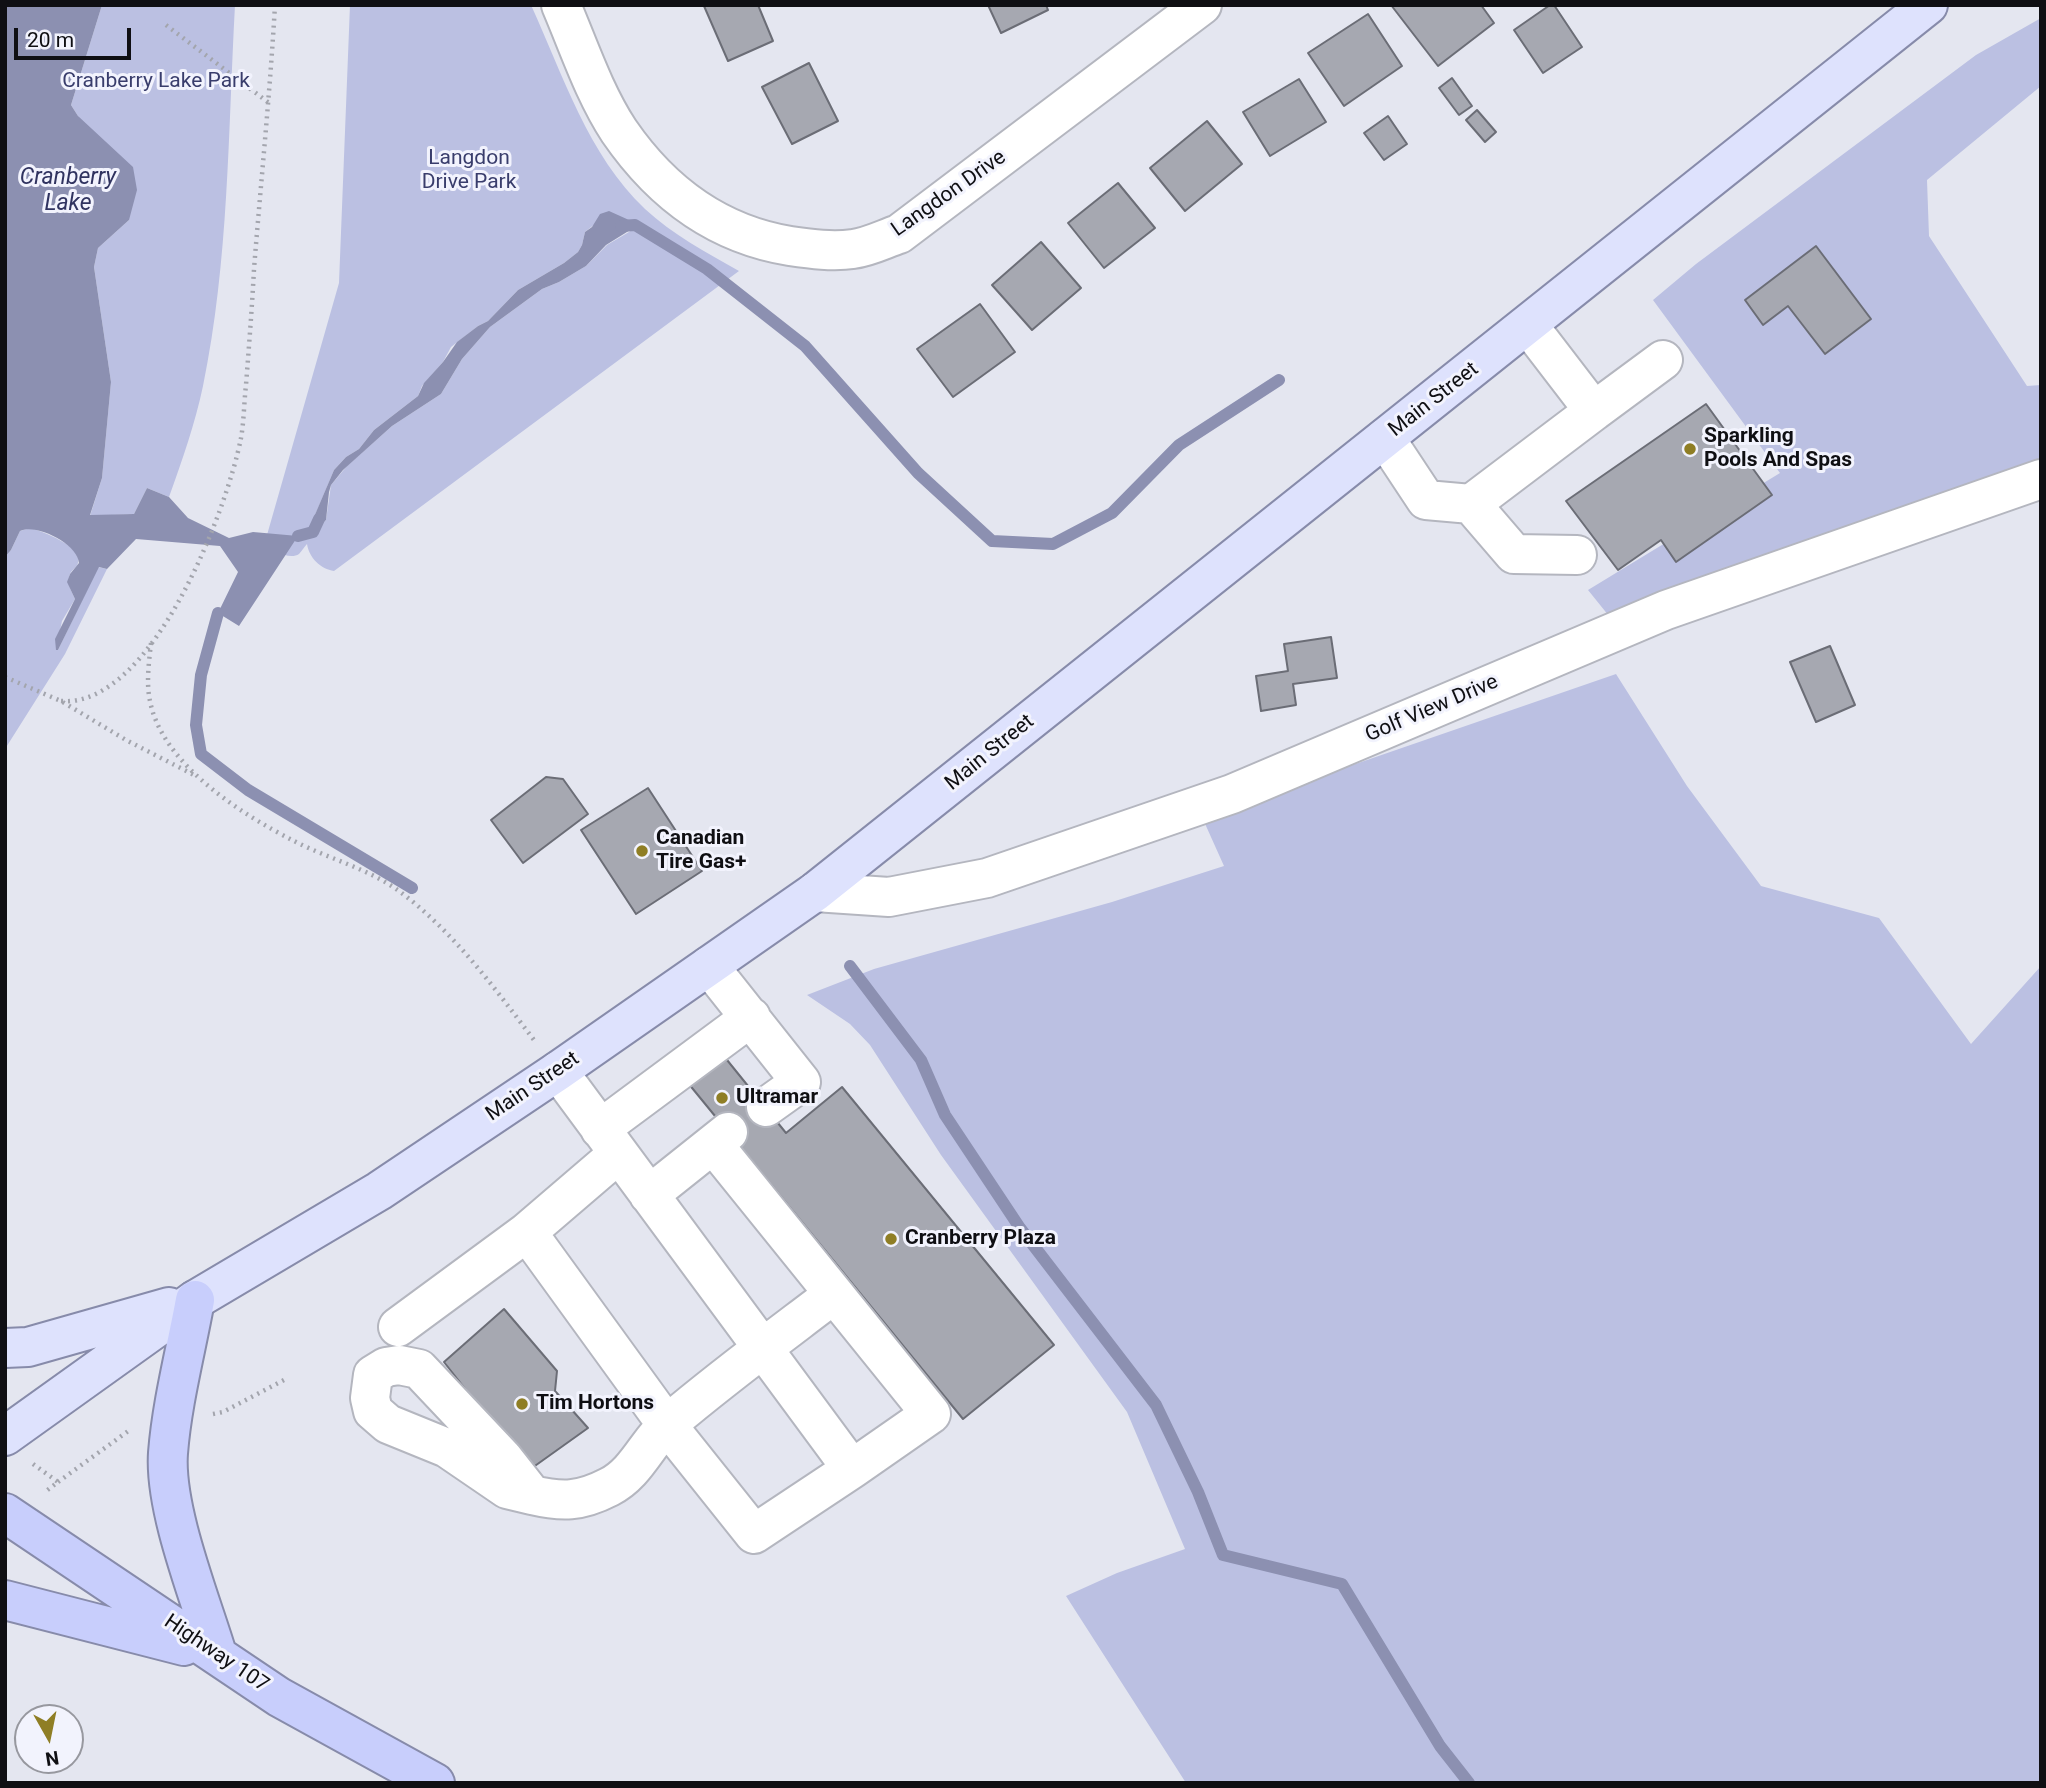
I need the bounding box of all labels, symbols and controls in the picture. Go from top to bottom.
scale bar [18,14,135,58]
text: 20 m [27,28,74,52]
park label: Cranberry Lake Park [62,69,250,95]
street label: Langdon Drive [887,145,1011,243]
park label: Langdon Drive Park [422,146,516,196]
water label: Cranberry Lake [20,164,116,218]
street label: Main Street [1384,357,1484,443]
place label: Sparkling Pools And Spas [1704,424,1852,474]
marker: Sparkling Pools And Spas [1682,441,1698,457]
street label: Golf View Drive [1362,670,1502,748]
street label: Main Street [940,710,1040,796]
place label: Canadian Tire Gas+ [656,826,746,876]
marker: Canadian Tire Gas+ [634,843,650,859]
street label: Main Street [482,1047,584,1127]
place label: Ultramar [736,1085,818,1111]
marker: Ultramar [714,1090,730,1106]
place label: Cranberry Plaza [905,1226,1056,1252]
marker: Cranberry Plaza [883,1231,899,1247]
place label: Tim Hortons [536,1391,654,1417]
marker: Tim Hortons [514,1396,530,1412]
street label: Highway 107 [159,1610,273,1698]
north arrow [14,1704,84,1774]
text: N [44,1746,60,1771]

